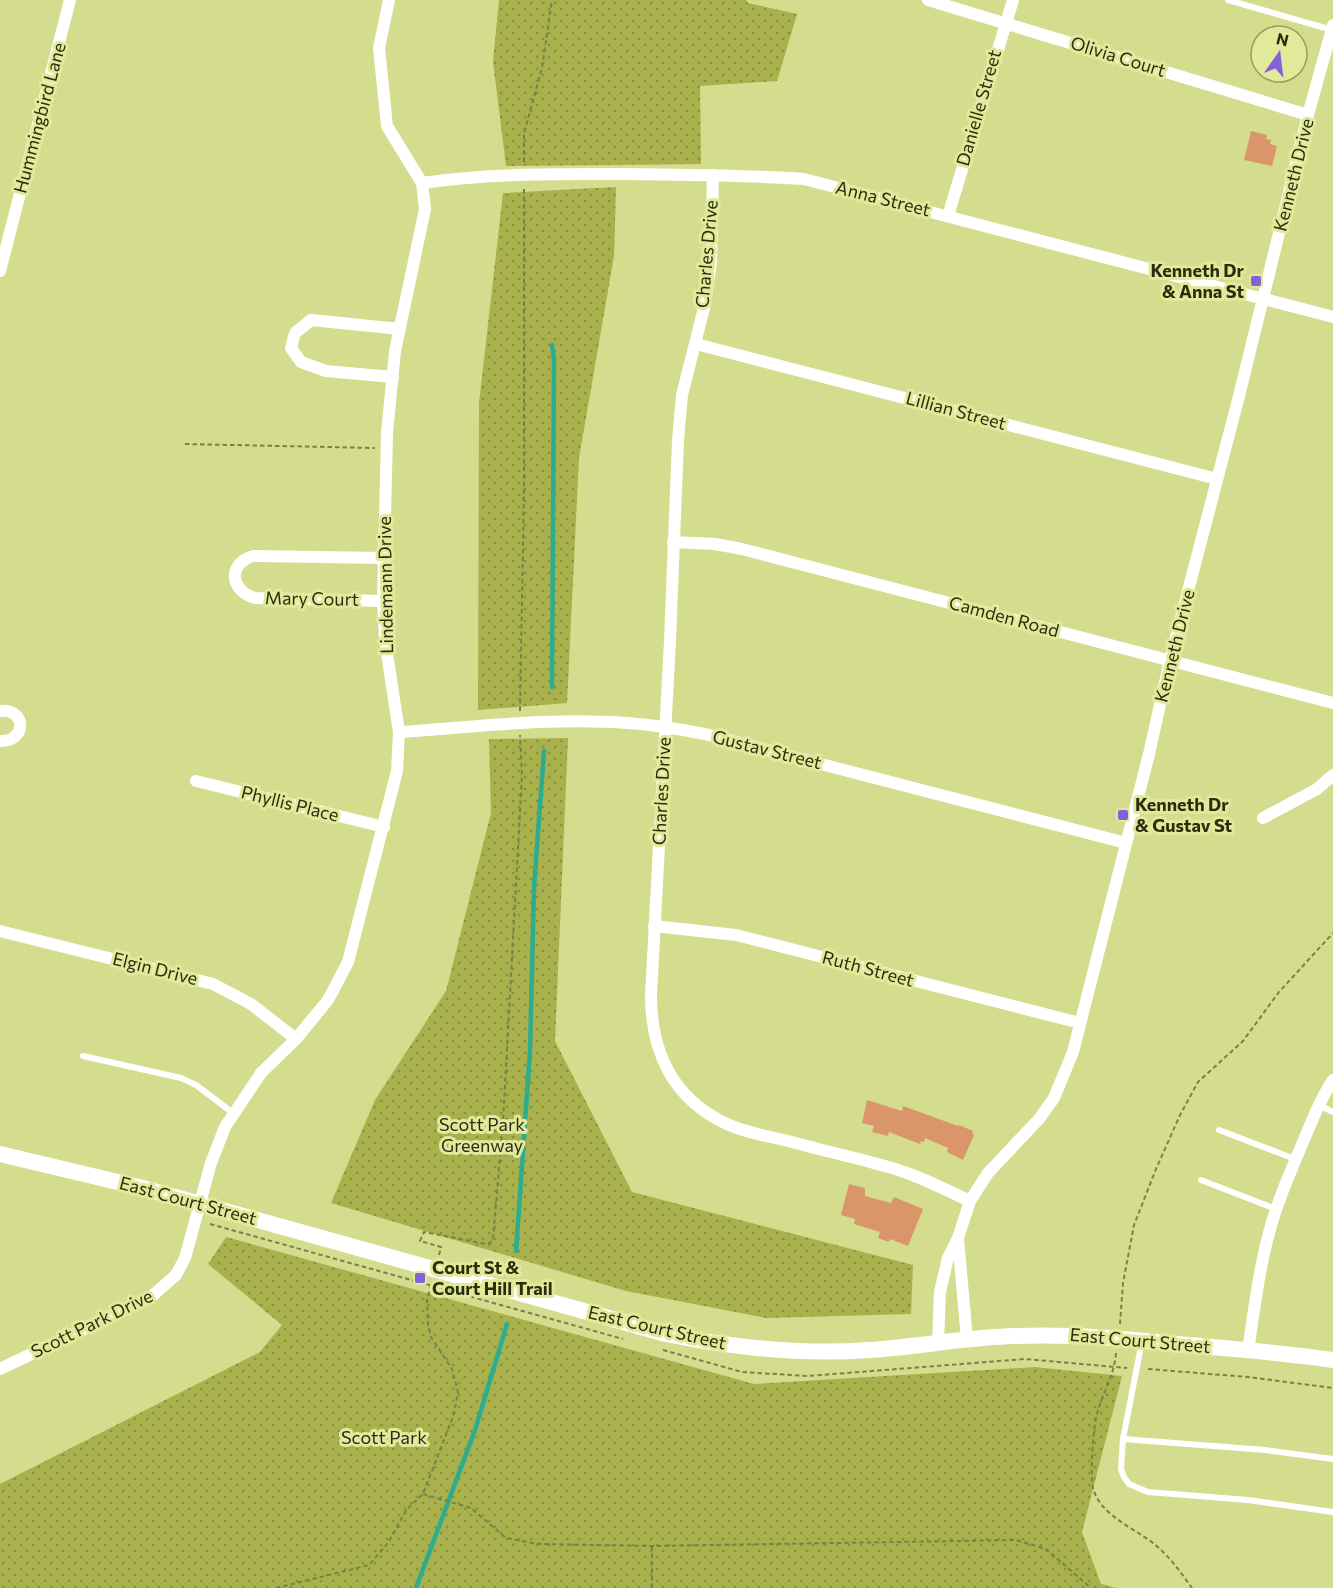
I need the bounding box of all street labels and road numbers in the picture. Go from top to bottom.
street label: Olivia Court [1068,31,1169,81]
street label: Hummingbird Lane [8,40,70,196]
street label: Danielle Street [951,47,1005,168]
street label: Kenneth Drive [1268,116,1318,233]
street label: Anna Street [834,176,933,220]
street label: Charles Drive [690,199,722,309]
street label: Lillian Street [904,386,1009,434]
street label: Lindemann Drive [373,516,397,654]
street label: Mary Court [265,586,359,610]
street label: Kenneth Drive [1149,587,1199,704]
street label: Camden Road [947,591,1062,641]
street label: Gustav Street [710,725,824,773]
street label: Charles Drive [647,736,675,846]
street label: Phyllis Place [239,780,341,826]
street label: Ruth Street [820,945,917,991]
street label: Elgin Drive [110,947,200,989]
street label: East Court Street [117,1171,259,1229]
street label: Scott Park Drive [27,1284,156,1362]
street label: East Court Street [586,1300,728,1354]
street label: East Court Street [1069,1323,1211,1357]

